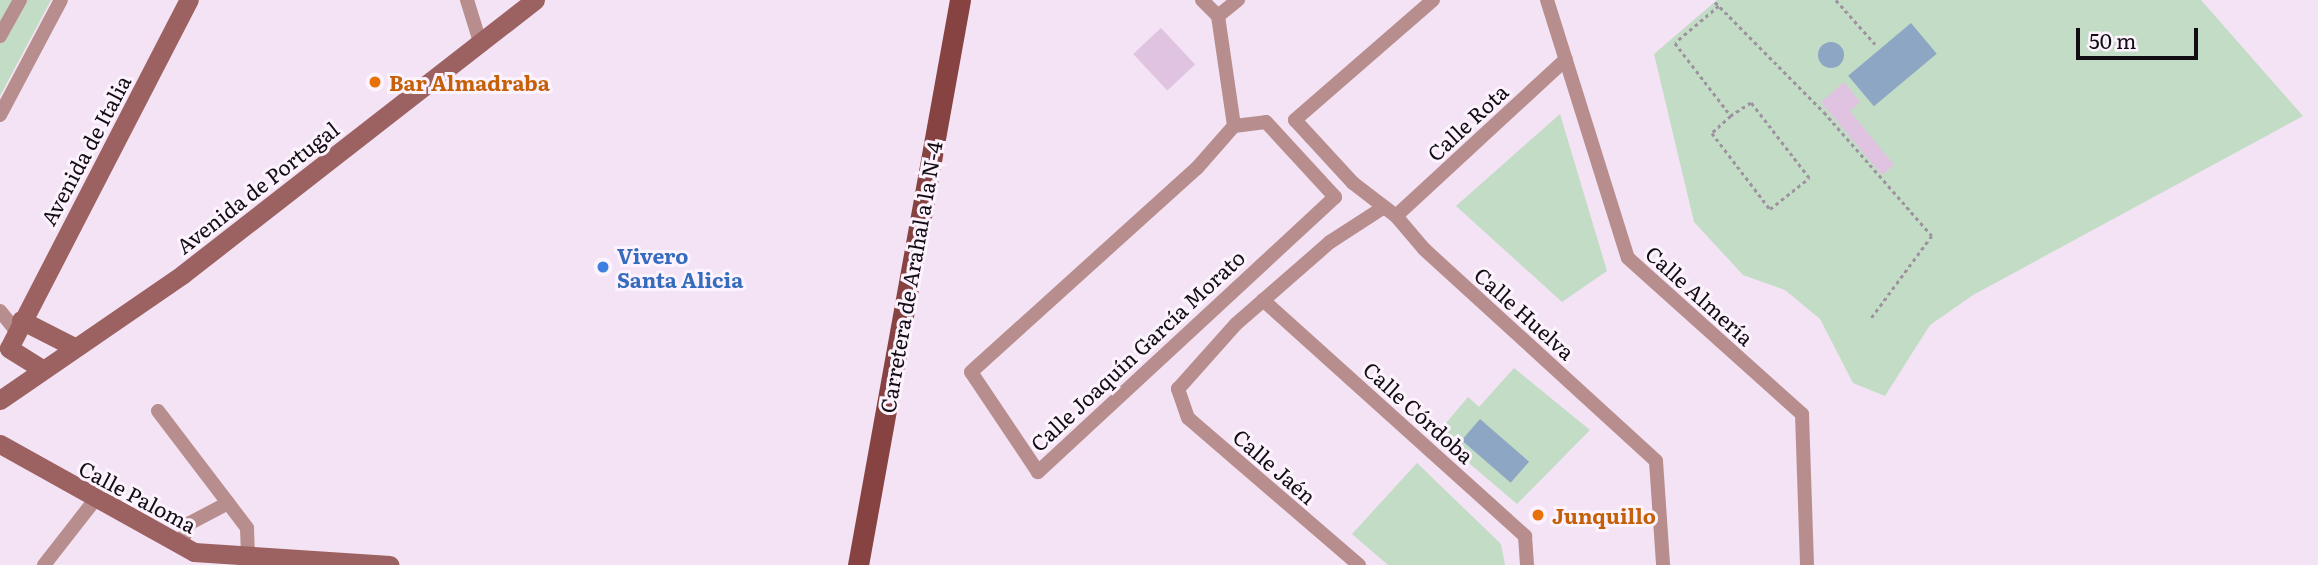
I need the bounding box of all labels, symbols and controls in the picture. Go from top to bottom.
scale bar [2080,14,2202,58]
text: 50 m [2089,24,2136,55]
place label: Bar Almadraba [389,69,550,95]
street label: Avenida de Italia [35,71,135,229]
marker: Bar Almadraba [367,74,383,90]
street label: Calle Rota [1422,78,1512,166]
street label: Avenida de Portugal [171,116,343,258]
street label: Carretera de Arahal a la N-4 [874,139,946,415]
street label: Calle Almería [1641,240,1759,350]
place label: Vivero Santa Alicia [617,242,743,292]
street label: Calle Joaquín García Morato [1025,244,1249,456]
marker: Vivero Santa Alicia [595,259,611,275]
street label: Calle Huelva [1470,262,1580,364]
street label: Calle Córdoba [1359,356,1479,468]
street label: Calle Jaén [1228,423,1322,509]
street label: Calle Paloma [75,455,201,537]
place label: Junquillo [1552,502,1656,528]
marker: Junquillo [1530,507,1546,523]

